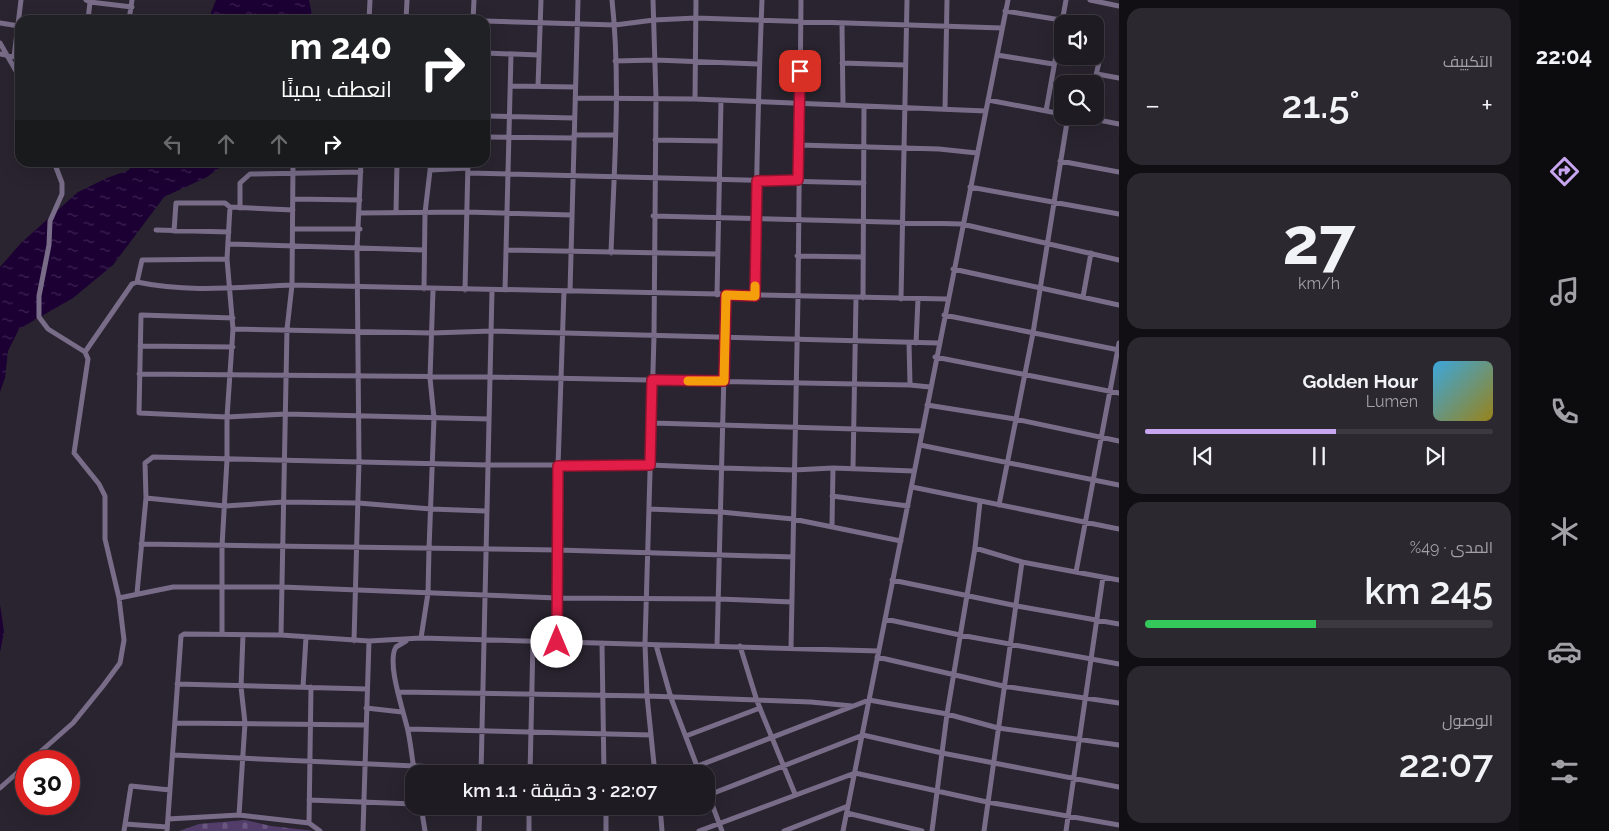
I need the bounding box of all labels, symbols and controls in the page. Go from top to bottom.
map controls [1054,15,1104,125]
button: sound [1054,15,1104,65]
text: 240 m [290,26,392,67]
icon: right [410,35,475,100]
text: 22:04 [1536,43,1592,69]
pin [779,50,821,92]
text: التكييف [1443,52,1493,71]
icon: arrive [786,57,814,85]
button: search [1054,75,1104,125]
text: انعطف يمينًا [281,76,392,102]
text: 21.5° [1282,82,1360,127]
text: − [1145,89,1160,122]
text: + [1481,89,1493,122]
icon: left [159,130,187,158]
icon: ahead [212,130,240,158]
icon: ahead [265,130,293,158]
icon: right [318,130,346,158]
icon: directions [1547,154,1582,189]
text: 27 [1282,203,1356,279]
text: km/h [1298,274,1340,293]
icon: music [1547,274,1582,309]
text: Golden Hour [1302,370,1418,392]
text: Lumen [1366,392,1418,411]
icon: phone [1547,394,1582,429]
icon: previous [1189,442,1217,470]
icon: pause [1305,442,1333,470]
icon: next [1421,442,1449,470]
icon: climate [1547,514,1582,549]
text: المدى · 49% [1410,538,1493,557]
text: 245 km [1364,568,1493,613]
position arrow [530,615,582,667]
icon: car [1547,634,1582,669]
text: الوصول [1442,711,1493,730]
text: 22:07 [1399,741,1493,786]
speed limit sign: 30 [15,750,80,815]
icon: filters [1547,754,1582,789]
text: 22:07 · 3 دقيقة · 1.1 km [463,779,657,801]

